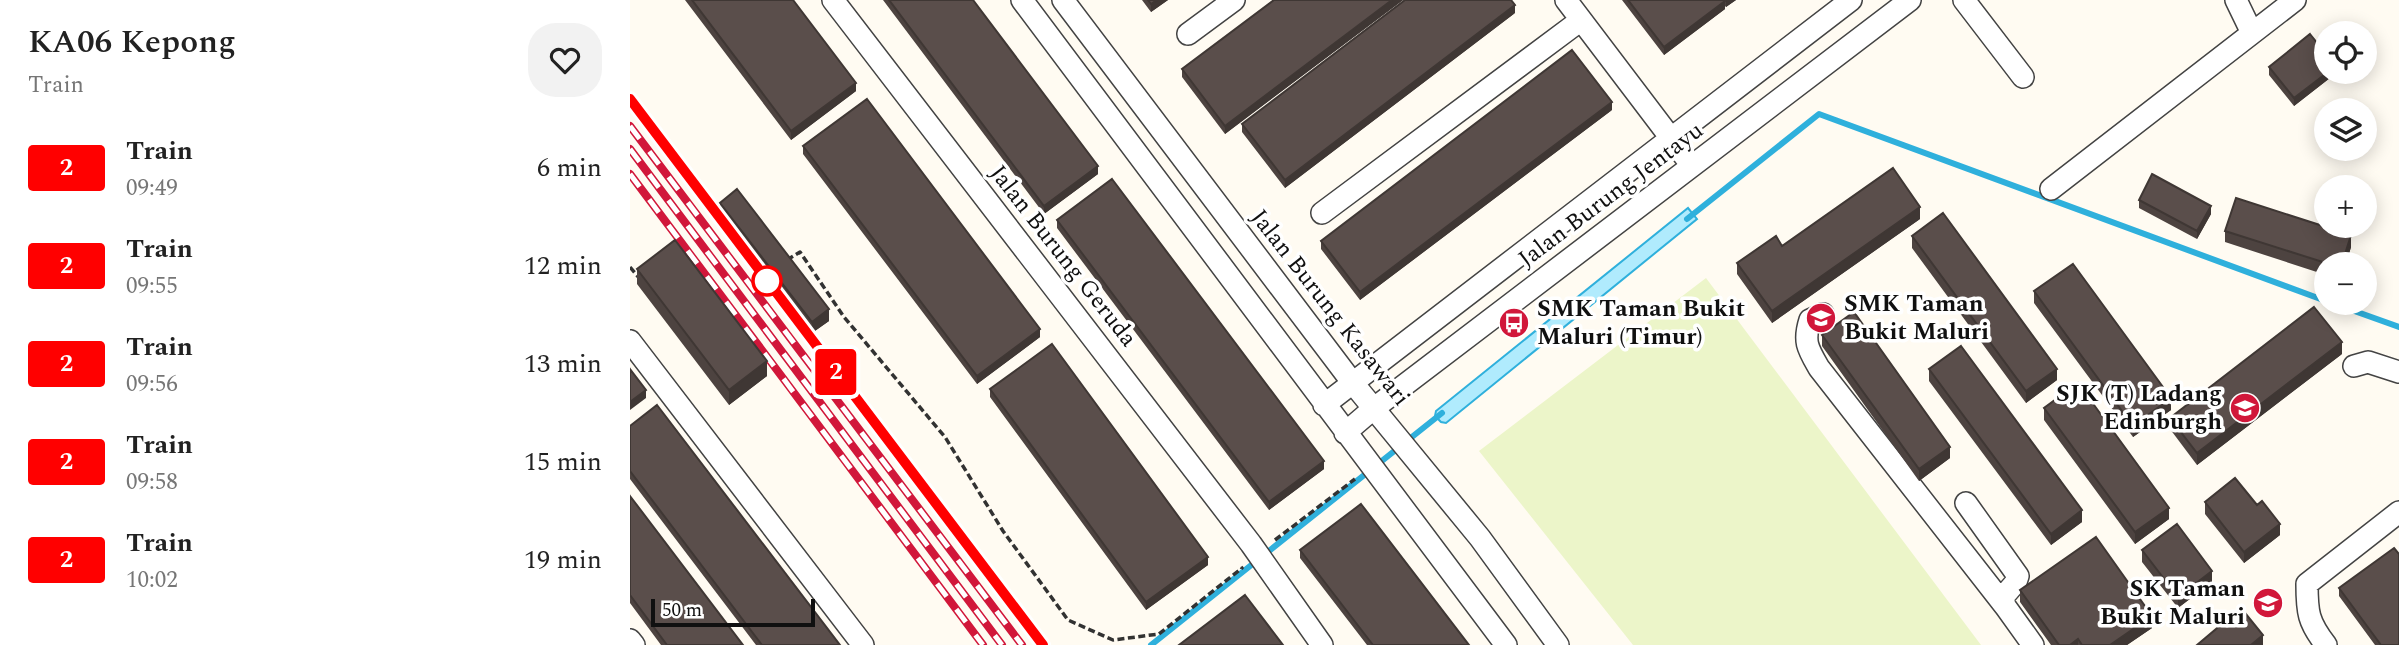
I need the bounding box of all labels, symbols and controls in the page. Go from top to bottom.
text: KA06 Kepong [28,17,236,67]
map controls [2314,21,2377,315]
button: locate [2314,21,2377,84]
button: heart [528,23,602,97]
text: Train [28,68,84,103]
button: layers [2314,98,2377,161]
street label: Jalan Burung Jentayu [1511,113,1711,277]
text: Train [126,131,193,171]
text: 6 min [537,148,602,188]
text: 2 [60,150,73,186]
street label: Jalan Burung Geruda [980,157,1146,355]
text: 09:49 [126,171,178,206]
button: + [2314,175,2377,238]
street label: Jalan Burung Kasawari [1241,202,1419,414]
text: Train [126,229,193,269]
text: 12 min [524,246,602,286]
text: 2 [60,248,73,284]
button: − [2314,252,2377,315]
unlabelled marker [752,266,782,296]
text: 09:55 [126,269,178,304]
place label: SMK Taman Bukit Maluri [1844,286,1989,350]
place label: SMK Taman Bukit Maluri (Timur) [1537,291,1745,355]
school or university icon: SMK Taman Bukit Maluri [1804,301,1838,335]
bus stop icon: SMK Taman Bukit Maluri (Timur) [1497,306,1531,340]
text: Train [126,327,193,367]
text: 13 min [524,344,602,384]
text: 2 [60,346,73,382]
line badge: 2 [813,349,859,395]
text: 2 [829,354,843,390]
text: 09:56 [126,367,178,402]
place label: SJK (T) Ladang Edinburgh [2056,376,2222,440]
school or university icon: SJK (T) Ladang Edinburgh [2228,391,2262,425]
text: Train [126,425,193,465]
text: 15 min [524,442,602,482]
text: 2 [60,444,73,480]
text: 09:58 [126,465,178,500]
text: Train [126,523,193,563]
text: 19 min [524,540,602,580]
text: 2 [60,542,73,578]
text: 10:02 [126,563,178,598]
place label: SK Taman Bukit Maluri [2100,571,2245,635]
school or university icon: SK Taman Bukit Maluri [2251,586,2285,620]
scale bar [651,596,816,628]
text: 50 m [662,596,702,625]

